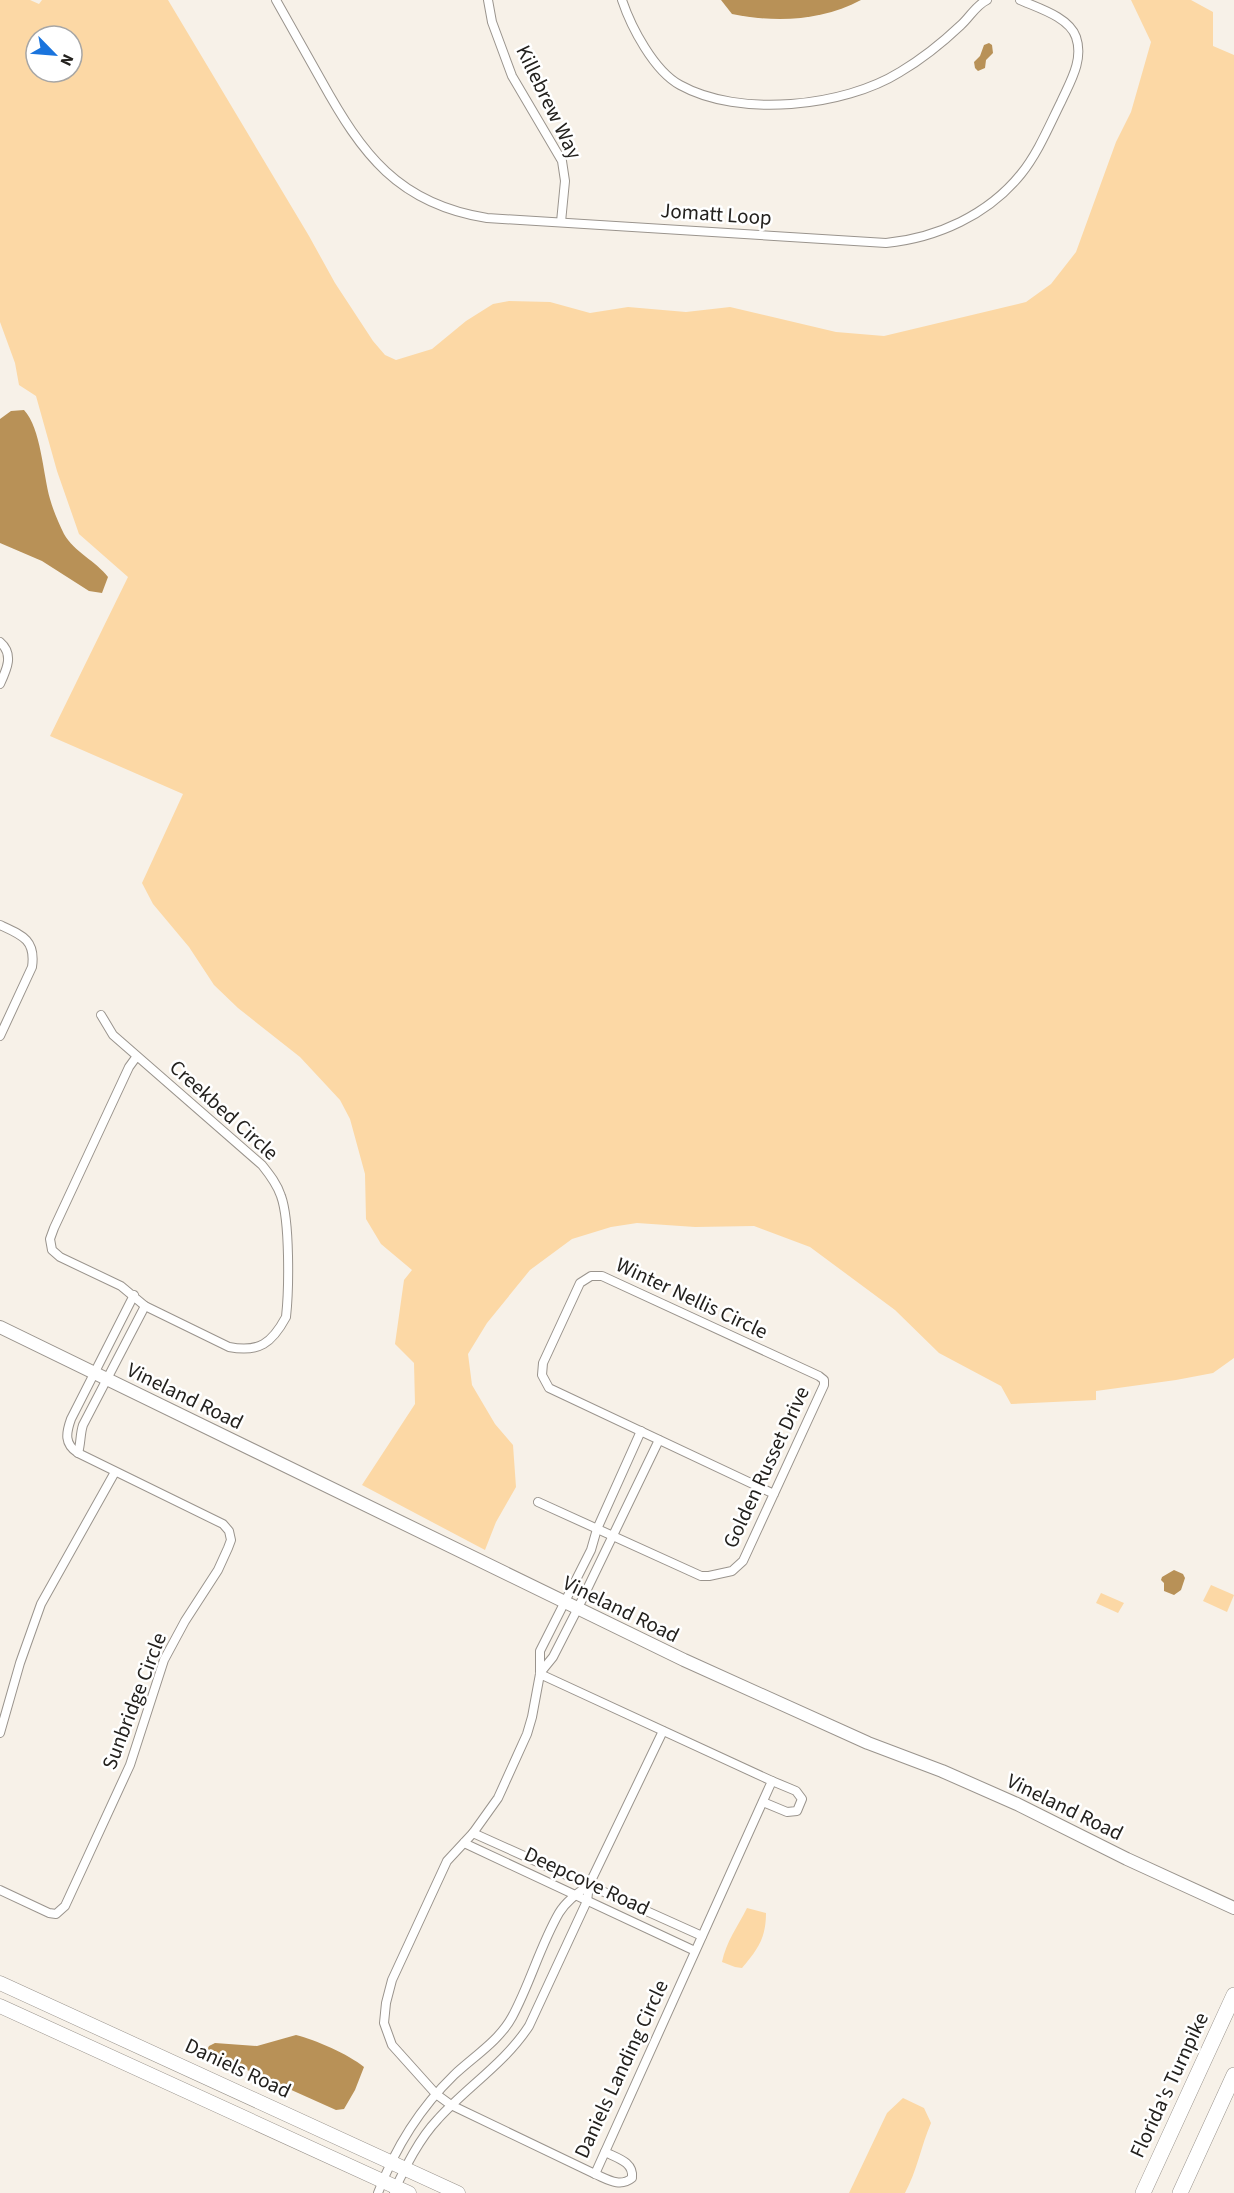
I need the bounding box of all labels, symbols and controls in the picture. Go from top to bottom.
north arrow [24,24,84,84]
street label: Killebrew Way [508,40,590,164]
text: N [54,50,79,69]
street label: Jomatt Loop [659,195,773,233]
street label: Creekbed Circle [163,1053,285,1167]
street label: Winter Nellis Circle [611,1250,773,1346]
street label: Vineland Road [122,1355,248,1437]
street label: Golden Russet Drive [715,1381,817,1553]
street label: Vineland Road [558,1568,684,1650]
street label: Sunbridge Circle [94,1628,174,1774]
street label: Vineland Road [1002,1766,1128,1848]
street label: Deepcove Road [519,1839,655,1923]
street label: Daniels Landing Circle [566,1975,676,2163]
street label: Florida's Turnpike [1122,2007,1216,2163]
street label: Daniels Road [180,2030,296,2106]

